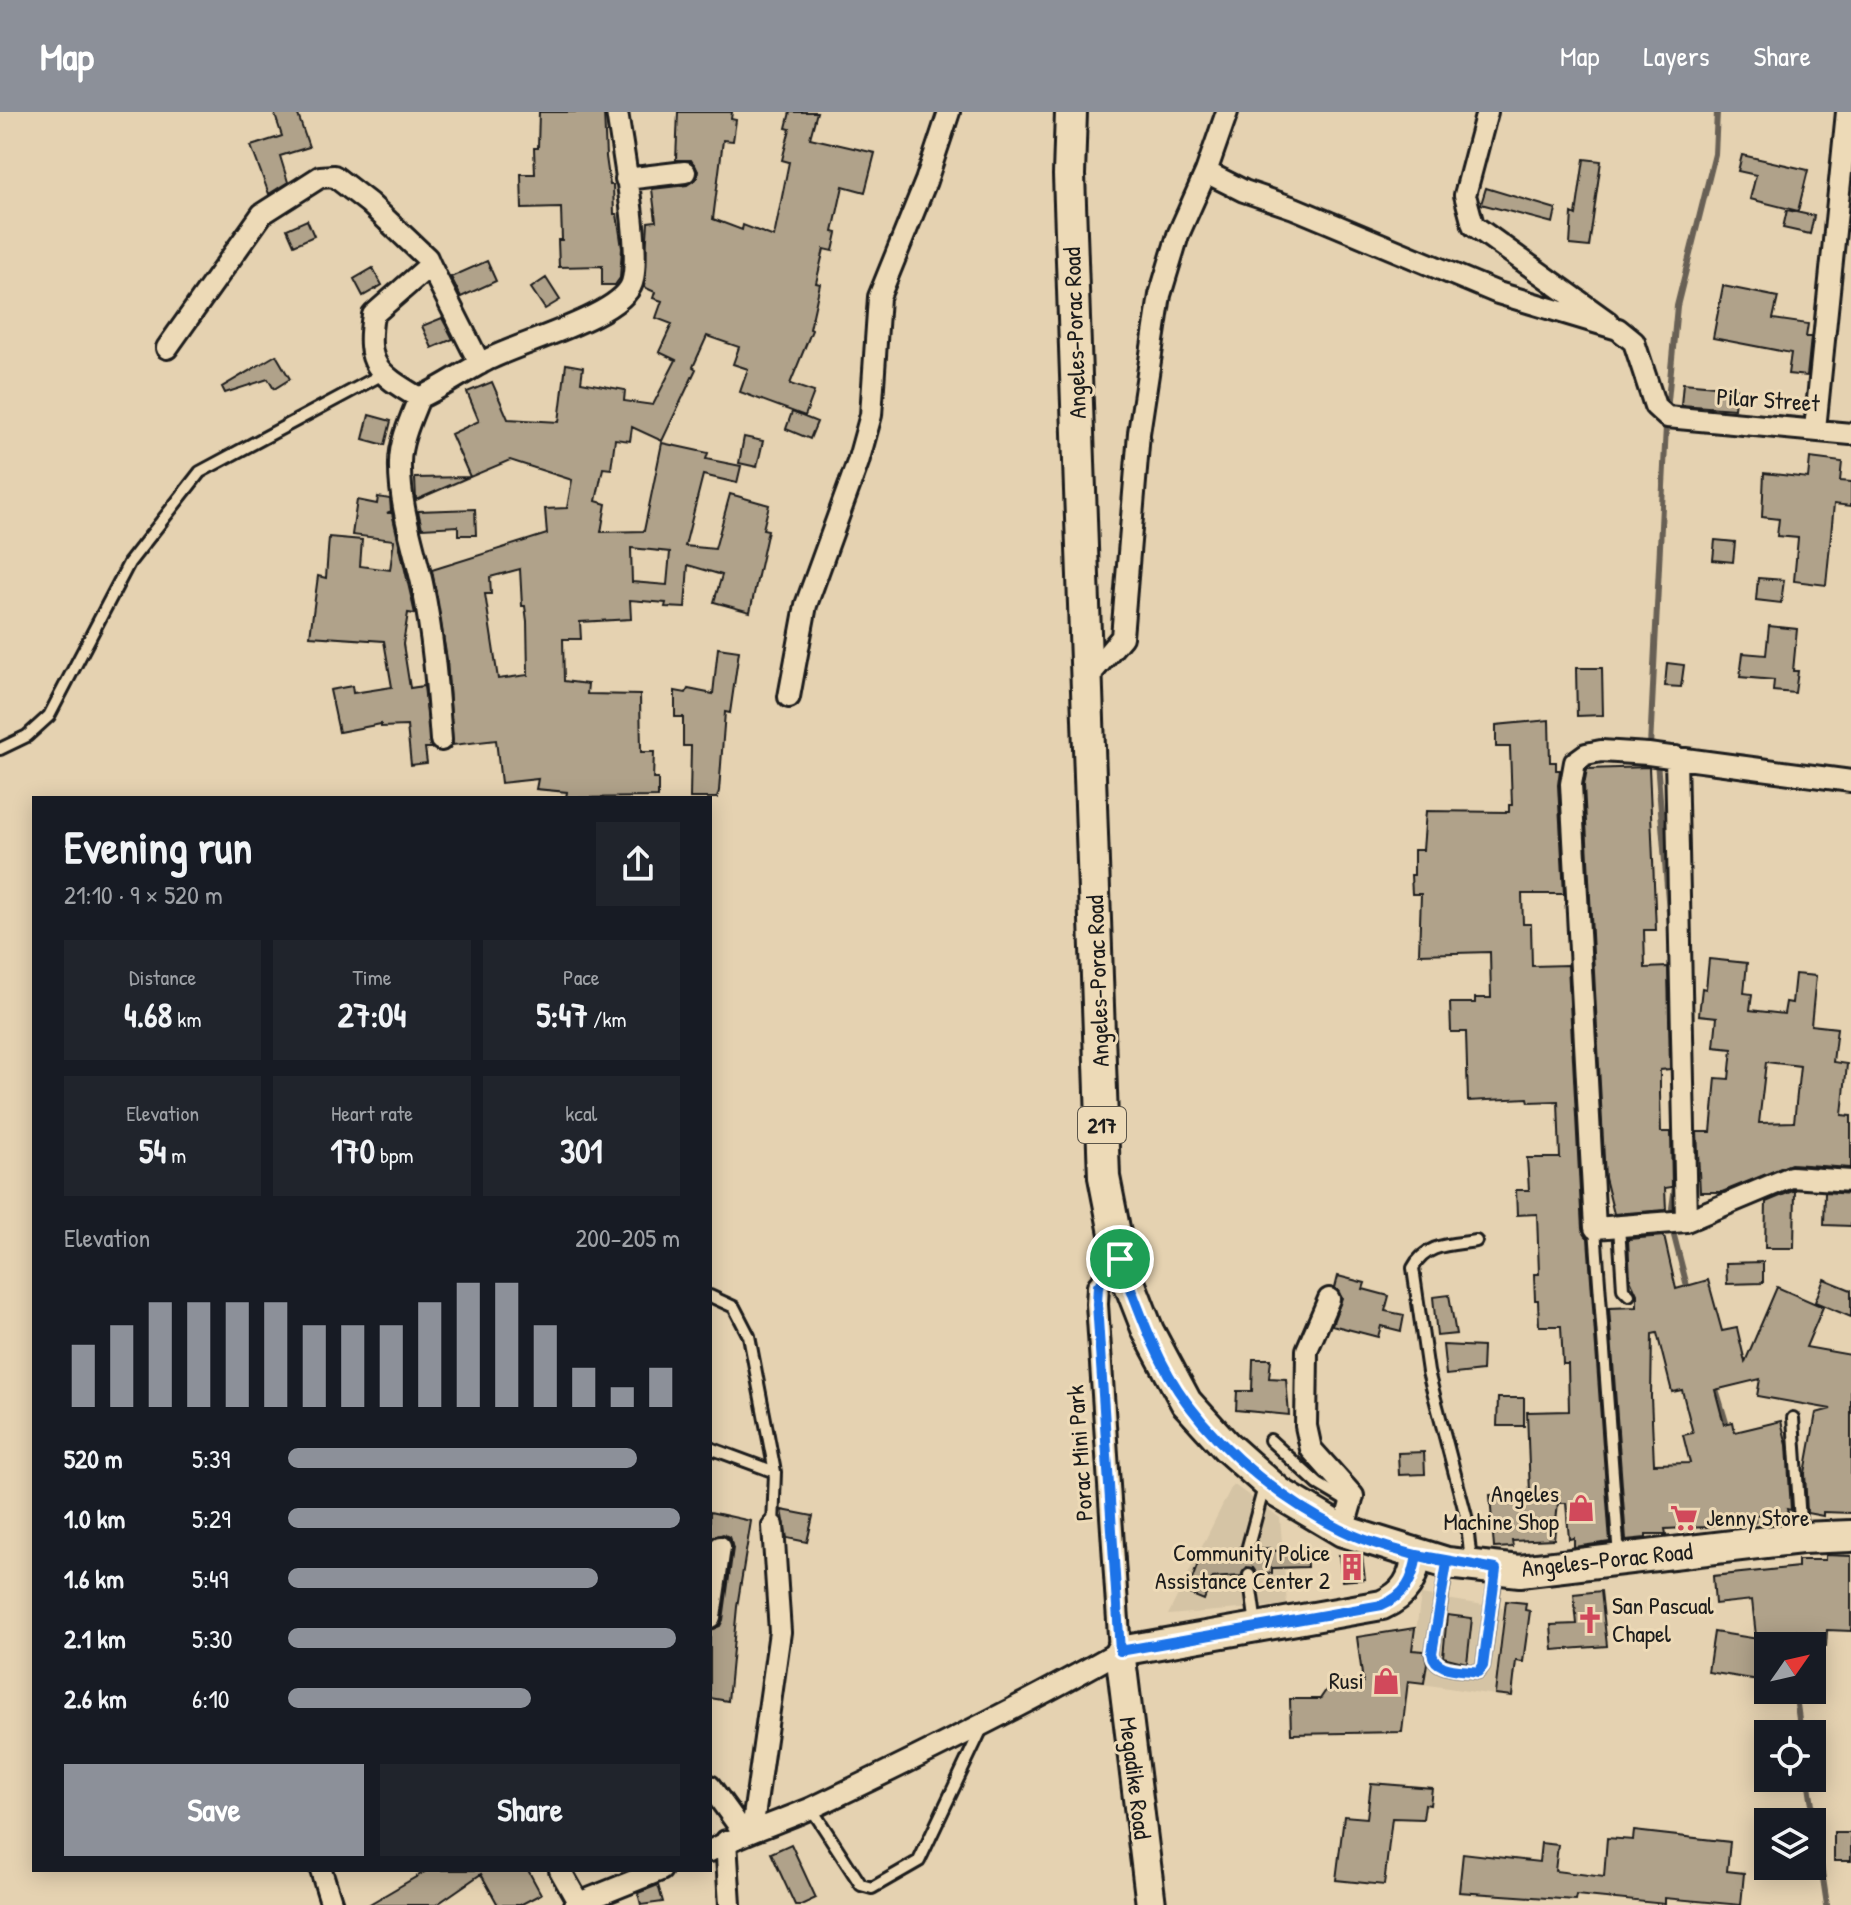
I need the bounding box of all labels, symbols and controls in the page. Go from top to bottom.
text: Map [40,30,94,82]
text: Map [1560,37,1600,75]
text: Layers [1644,37,1709,75]
text: Share [1753,37,1811,75]
street label: Angeles-Porac Road [1055,247,1093,419]
street label: Pilar Street [1715,379,1821,419]
text: Evening run [64,817,252,877]
button: share [596,822,680,906]
text: 21:10 · 9 × 520 m [64,877,223,912]
street label: Angeles-Porac Road [1078,895,1116,1067]
text: Distance [129,962,196,992]
text: Time [353,962,391,992]
text: Pace [563,962,600,992]
text: 4.68 [124,992,172,1038]
text: 27:04 [338,992,406,1038]
text: 5:47 [536,992,588,1038]
text: km [172,1004,201,1034]
text: /km [588,1004,626,1034]
text: Elevation [126,1098,199,1128]
text: Heart rate [331,1098,413,1128]
text: kcal [565,1098,597,1128]
road number: 217 [1078,1107,1126,1143]
text: 54 [139,1128,166,1174]
text: 170 [331,1128,375,1174]
text: 301 [560,1128,603,1174]
text: m [166,1140,186,1170]
text: bpm [375,1140,413,1170]
text: Elevation [64,1220,150,1255]
text: 200–205 m [575,1220,680,1255]
pin [1086,1225,1154,1293]
icon: arrive [1098,1237,1142,1281]
street label: Porac Mini Park [1058,1384,1100,1522]
text: 520 m [64,1441,122,1476]
text: 5:39 [192,1441,230,1476]
place label: Angeles Machine Shop [1444,1477,1559,1537]
shop icon: Angeles Machine Shop [1566,1493,1596,1523]
text: 1.0 km [64,1501,125,1536]
text: 5:29 [192,1501,231,1536]
place label: Jenny Store [1706,1501,1810,1533]
supermarket icon: Jenny Store [1669,1503,1699,1533]
street label: Angeles-Porac Road [1520,1534,1694,1584]
place label: Community Police Assistance Center 2 [1155,1536,1330,1596]
building icon: Community Police Assistance Center 2 [1337,1552,1367,1582]
text: 1.6 km [64,1561,124,1596]
text: 5:49 [192,1561,228,1596]
place label: San Pascual Chapel [1612,1589,1714,1649]
church icon: San Pascual Chapel [1575,1605,1605,1635]
text: 2.1 km [64,1621,126,1656]
text: 5:30 [192,1621,232,1656]
north arrow [1754,1632,1826,1704]
map controls [1754,1632,1826,1880]
place label: Rusi [1329,1664,1364,1696]
shop icon: Rusi [1371,1666,1401,1696]
text: 2.6 km [64,1681,127,1716]
text: 6:10 [192,1681,230,1716]
street label: Megadike Road [1113,1715,1159,1841]
button: locate [1754,1720,1826,1792]
button: Save [64,1764,364,1856]
button: Share [380,1764,680,1856]
button: layers [1754,1808,1826,1880]

